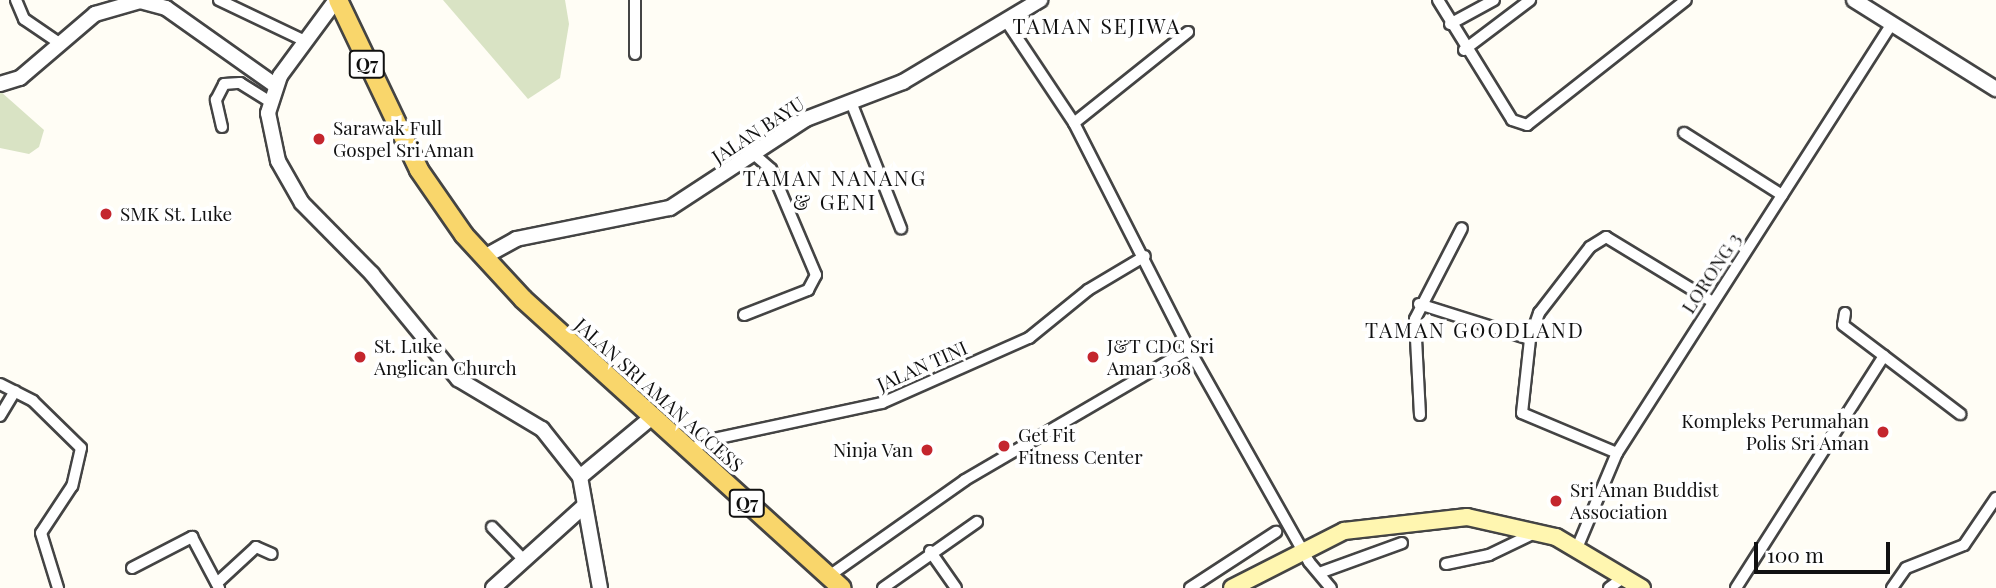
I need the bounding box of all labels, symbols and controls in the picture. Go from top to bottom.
district label: TAMAN SEJIWA [1014,12,1180,38]
road number: Q7 [348,50,386,78]
street label: JALAN BAYU [708,92,808,168]
place label: Sarawak Full Gospel Sri Aman [333,117,475,161]
marker: Sarawak Full Gospel Sri Aman [311,131,327,147]
district label: TAMAN NANANG & GENI [744,164,926,214]
place label: SMK St. Luke [120,203,232,225]
marker: SMK St. Luke [98,206,114,222]
street label: LORONG 3 [1677,229,1745,317]
street label: JALAN SRI AMAN ACCESS [570,313,748,477]
district label: TAMAN GOODLAND [1367,316,1583,342]
place label: St. Luke Anglican Church [374,335,517,379]
place label: J&T CDC Sri Aman 308 [1107,335,1215,379]
street label: JALAN TINI [873,336,971,396]
marker: St. Luke Anglican Church [352,349,368,365]
marker: J&T CDC Sri Aman 308 [1085,349,1101,365]
place label: Kompleks Perumahan Polis Sri Aman [1681,410,1869,454]
place label: Get Fit Fitness Center [1018,424,1143,468]
marker: Kompleks Perumahan Polis Sri Aman [1875,424,1891,440]
marker: Get Fit Fitness Center [996,438,1012,454]
place label: Ninja Van [832,439,913,461]
marker: Ninja Van [919,442,935,458]
place label: Sri Aman Buddist Association [1570,479,1719,523]
road number: Q7 [728,489,766,518]
marker: Sri Aman Buddist Association [1548,493,1564,509]
scale bar [1758,528,1895,572]
text: 100 m [1767,540,1824,568]

